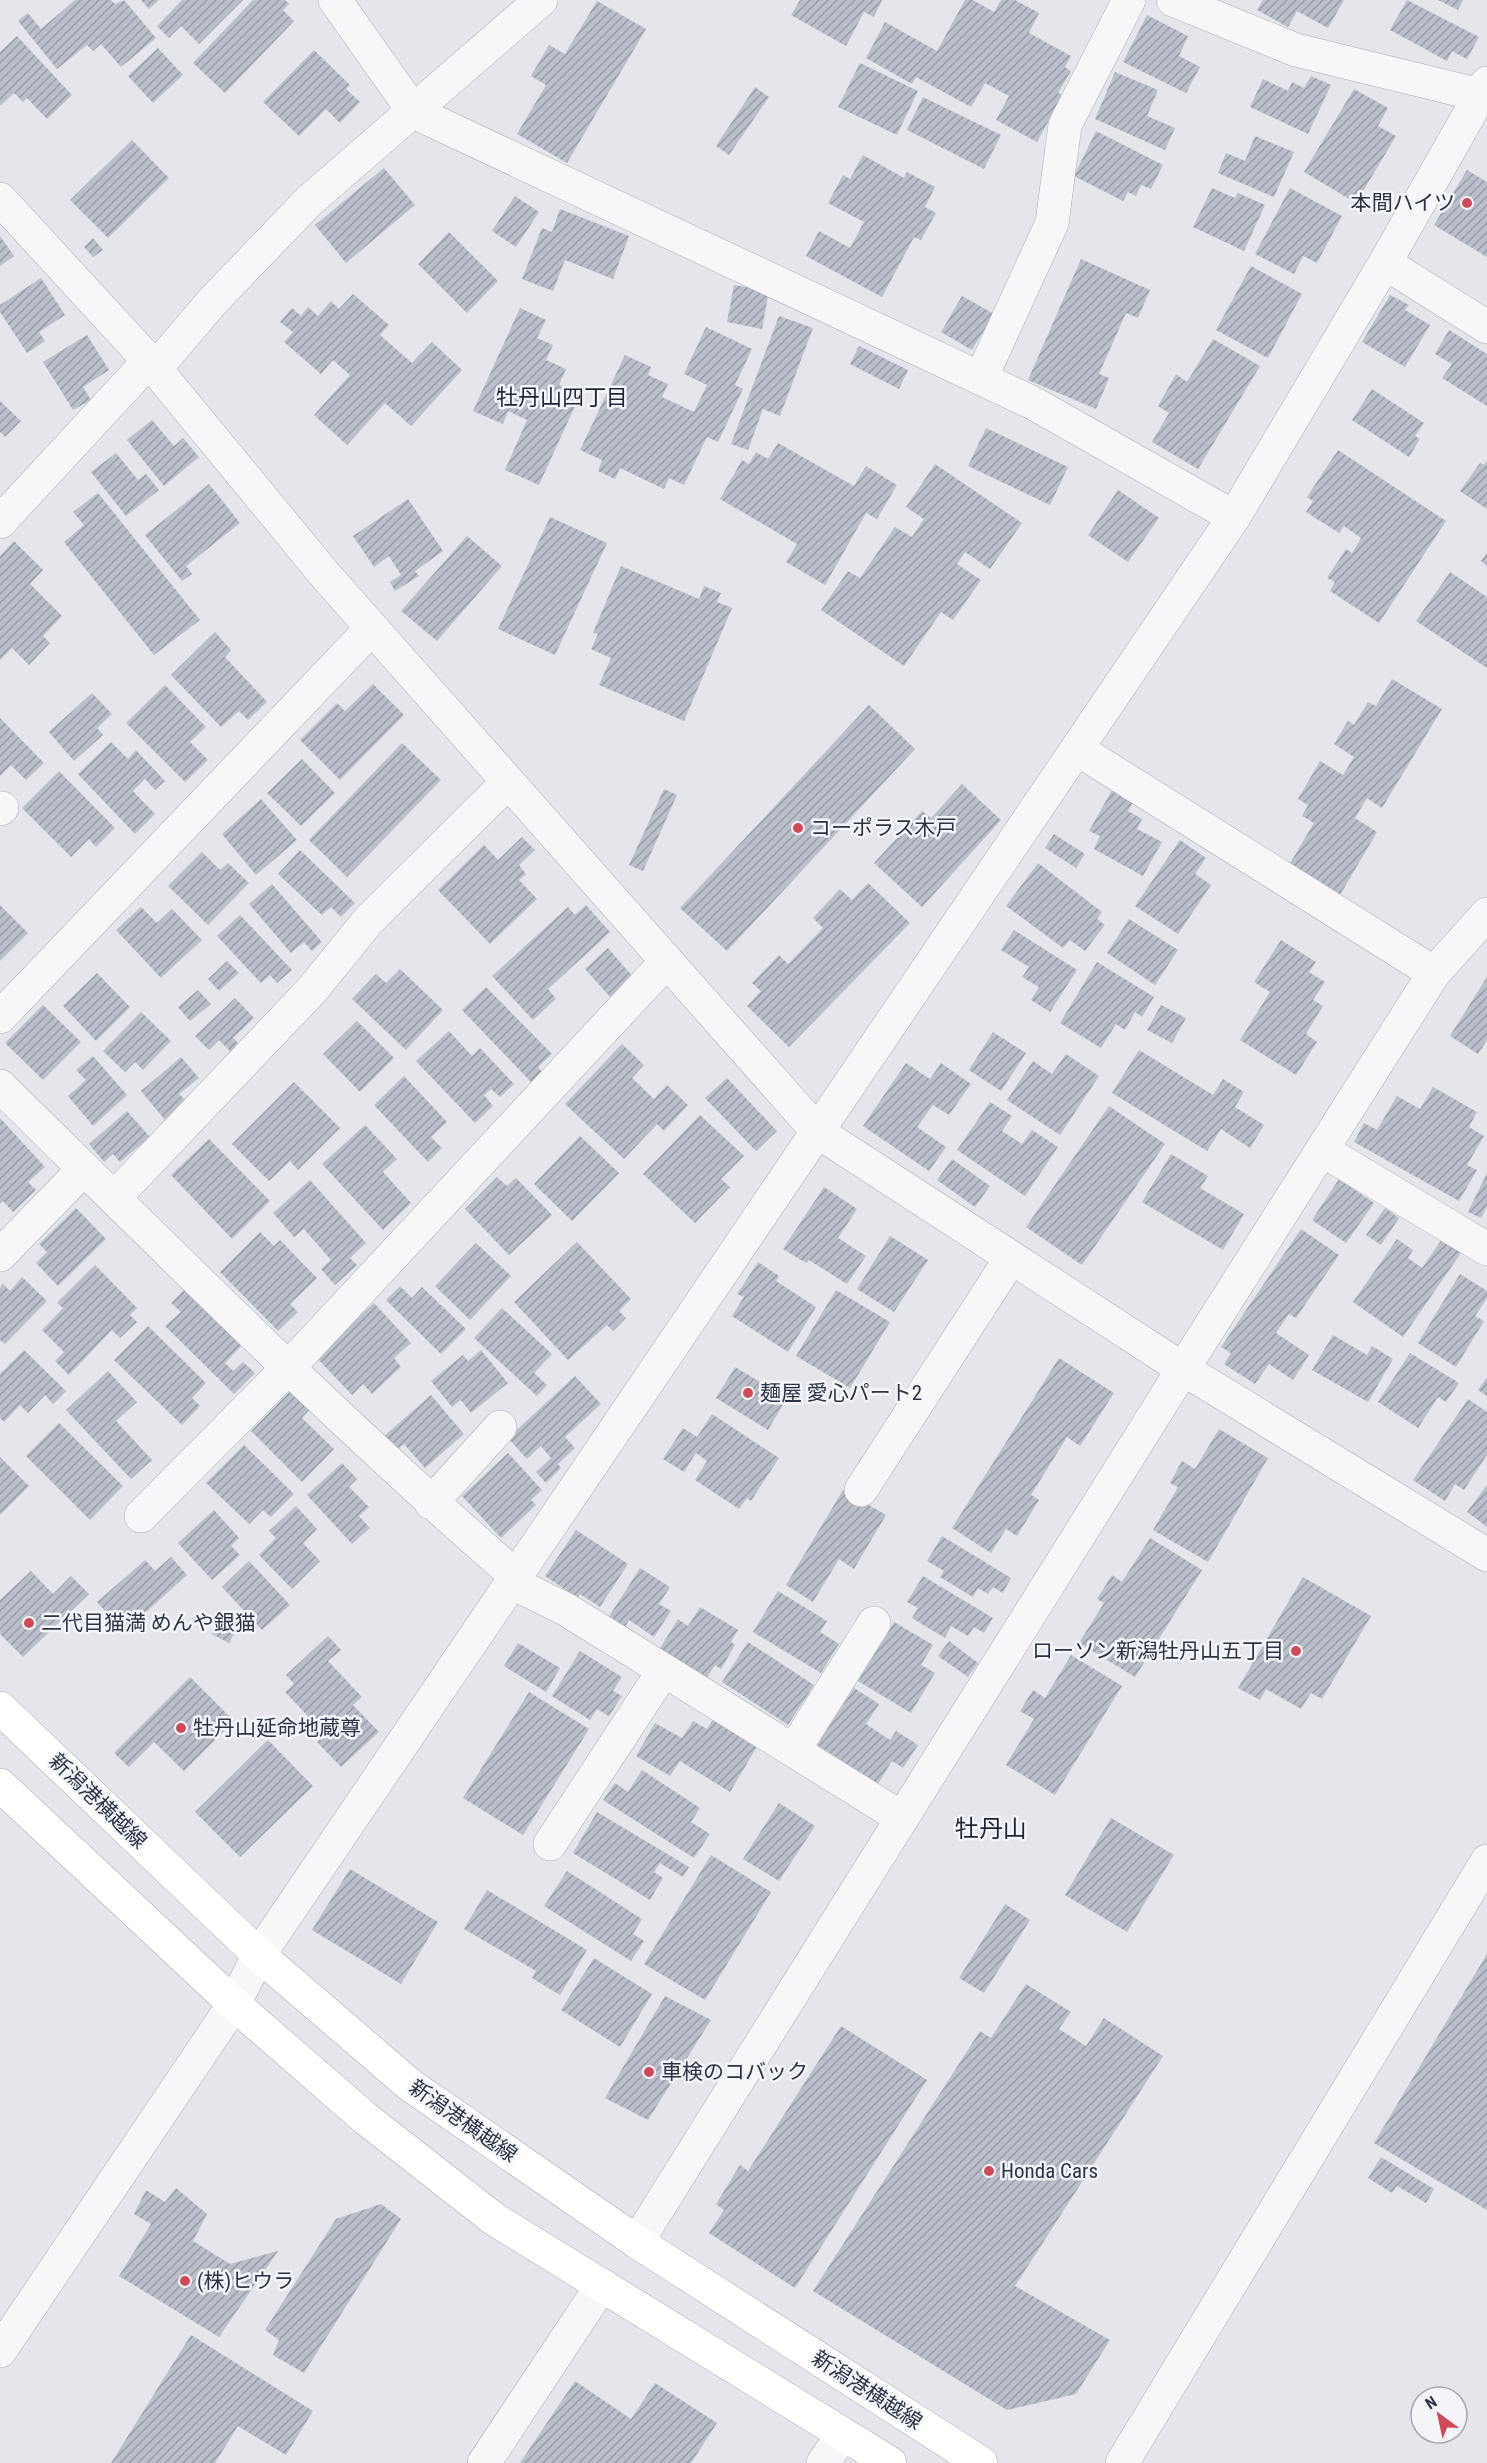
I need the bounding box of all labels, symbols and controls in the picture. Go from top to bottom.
place label: 本間ハイツ [1350,191,1455,215]
marker: 本間ハイツ [1460,196,1474,210]
district label: 牡丹山四丁目 [496,385,628,410]
place label: コーポラス木戸 [810,816,957,840]
marker: コーポラス木戸 [791,821,805,835]
place label: 麺屋 愛心パート2 [760,1381,922,1405]
marker: 麺屋 愛心パート2 [741,1386,755,1400]
place label: 二代目猫満 めんや銀猫 [41,1611,256,1635]
marker: 二代目猫満 めんや銀猫 [22,1616,36,1630]
place label: ローソン新潟牡丹山五丁目 [1032,1639,1284,1663]
marker: ローソン新潟牡丹山五丁目 [1289,1644,1303,1658]
place label: 牡丹山延命地蔵尊 [193,1716,361,1740]
marker: 牡丹山延命地蔵尊 [174,1721,188,1735]
street label: 新潟港横越線 [44,1749,152,1853]
district label: 牡丹山 [955,1815,1027,1843]
place label: 車検のコバック [661,2060,808,2084]
marker: 車検のコバック [642,2065,656,2079]
street label: 新潟港横越線 [405,2075,521,2167]
place label: Honda Cars [1001,2159,1098,2183]
marker: Honda Cars [982,2164,996,2178]
place label: (株)ヒウラ [197,2269,294,2293]
marker: (株)ヒウラ [178,2274,192,2288]
street label: 新潟港横越線 [808,2346,926,2434]
north arrow [1409,2385,1469,2445]
text: N [1422,2392,1440,2413]

